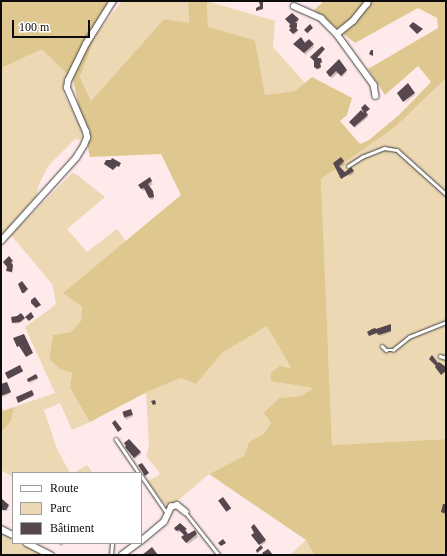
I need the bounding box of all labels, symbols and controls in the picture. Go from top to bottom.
scale bar [14,12,92,38]
text: 100 m [19,20,49,34]
legend [12,472,142,544]
text: Route [50,481,79,495]
text: Parc [50,501,71,515]
text: Bâtiment [50,521,94,535]

